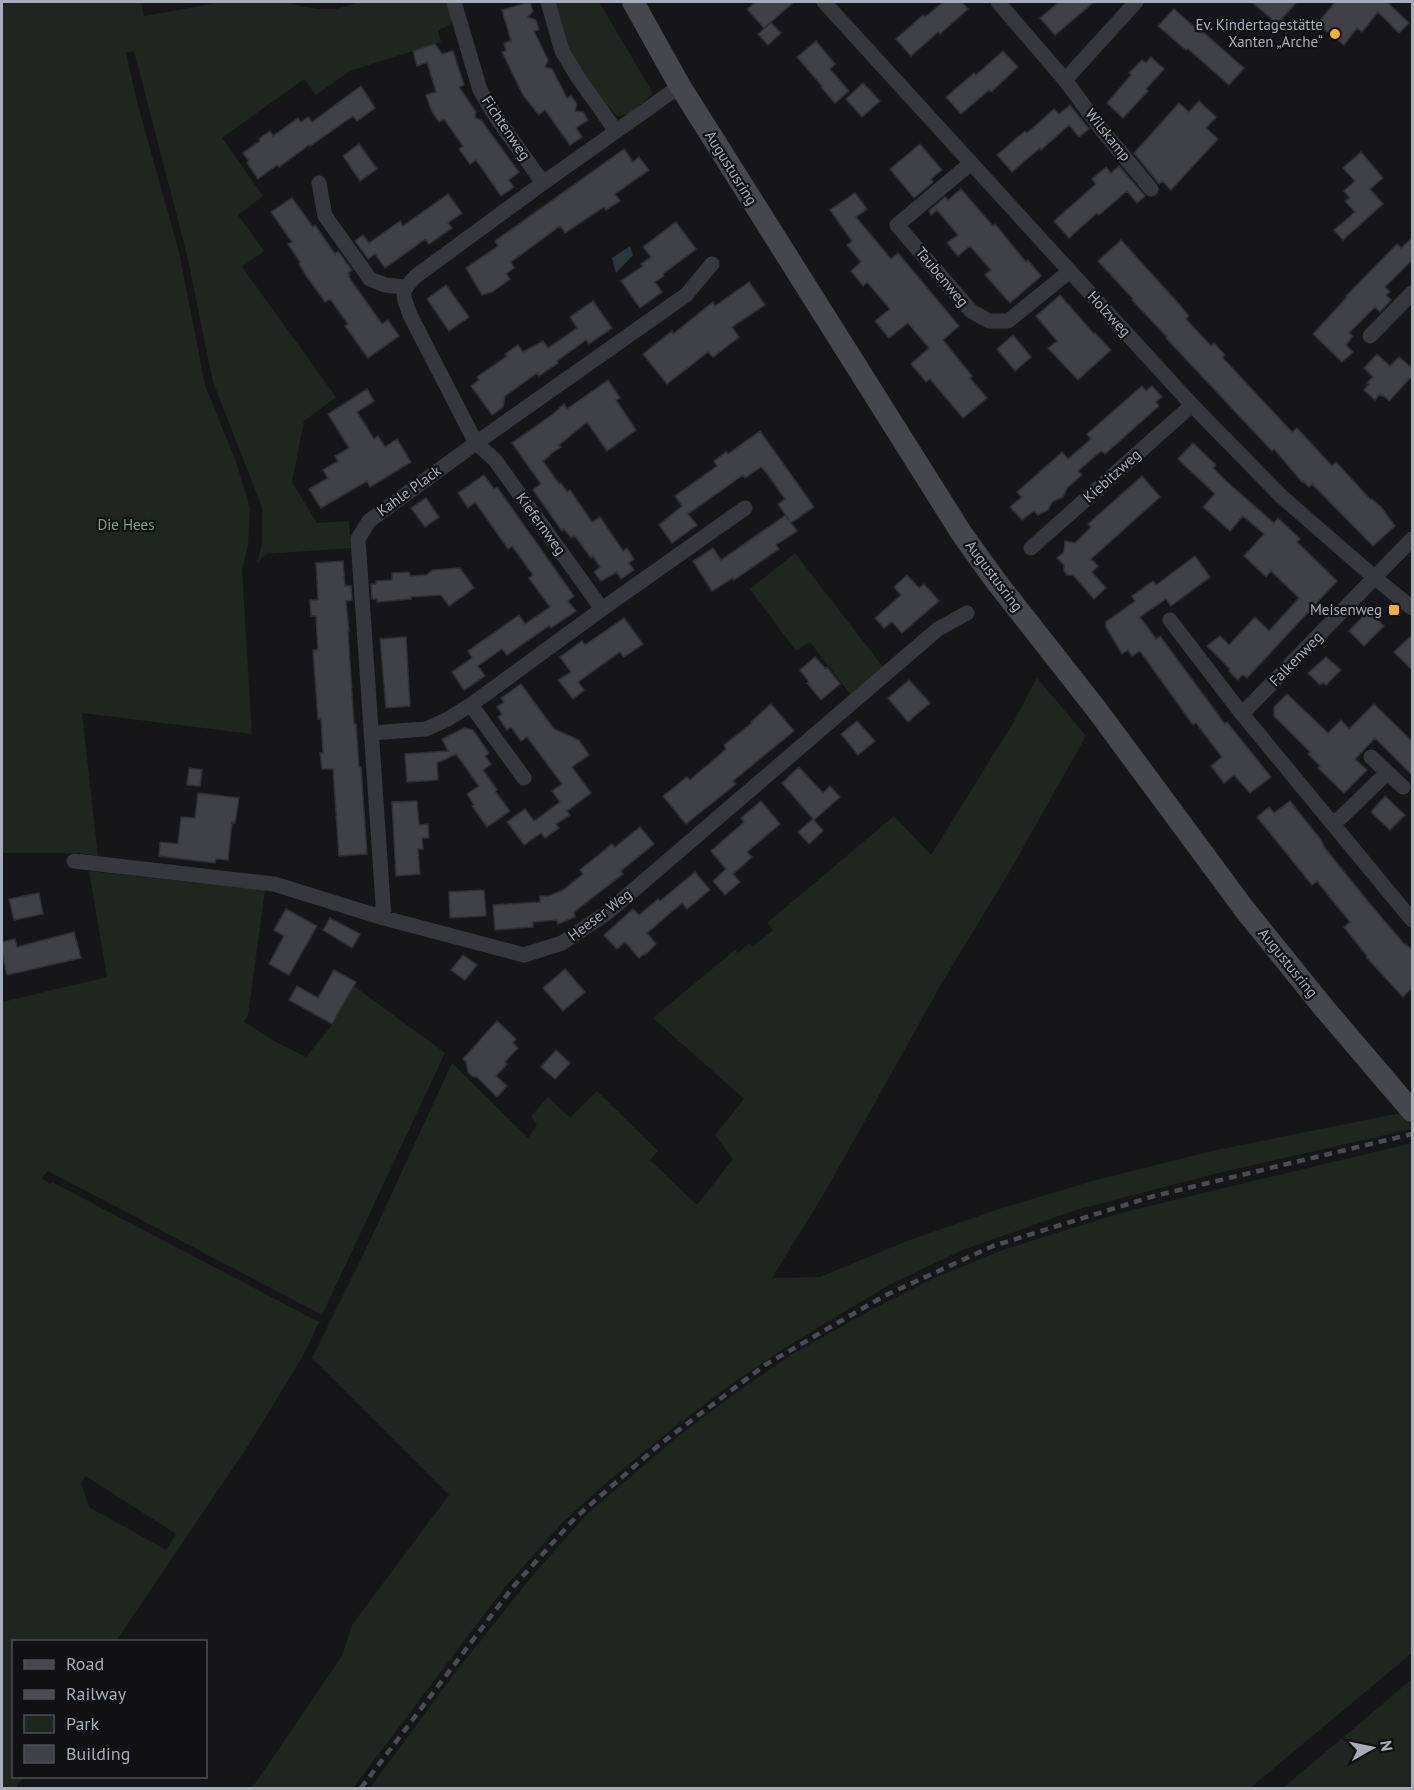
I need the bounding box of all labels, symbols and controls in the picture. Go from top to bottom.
place label: Ev. Kindertagestätte Xanten „Arche“ [1195,15,1323,51]
marker: Ev. Kindertagestätte Xanten „Arche“ [1328,27,1342,41]
street label: Fichtenweg [478,92,535,164]
street label: Wilskamp [1081,105,1135,165]
street label: Augustusring [701,127,762,208]
street label: Taubenweg [912,243,973,311]
street label: Holzweg [1083,287,1135,340]
street label: Kiebitzweg [1079,445,1144,506]
street label: Kahle Plack [373,461,445,520]
street label: Kiefernweg [512,489,570,559]
park label: Die Hees [98,515,154,534]
street label: Augustusring [961,536,1027,615]
place label: Meisenweg [1310,600,1382,619]
marker: Meisenweg [1387,603,1401,617]
street label: Falkenweg [1265,627,1326,690]
street label: Heeser Weg [564,884,635,945]
street label: Augustusring [1255,924,1322,1001]
legend [12,1640,207,1778]
text: Road [66,1652,104,1675]
text: Railway [66,1682,127,1705]
text: Park [66,1712,99,1735]
north arrow [1342,1718,1402,1778]
text: N [1376,1739,1398,1752]
text: Building [66,1742,130,1765]

